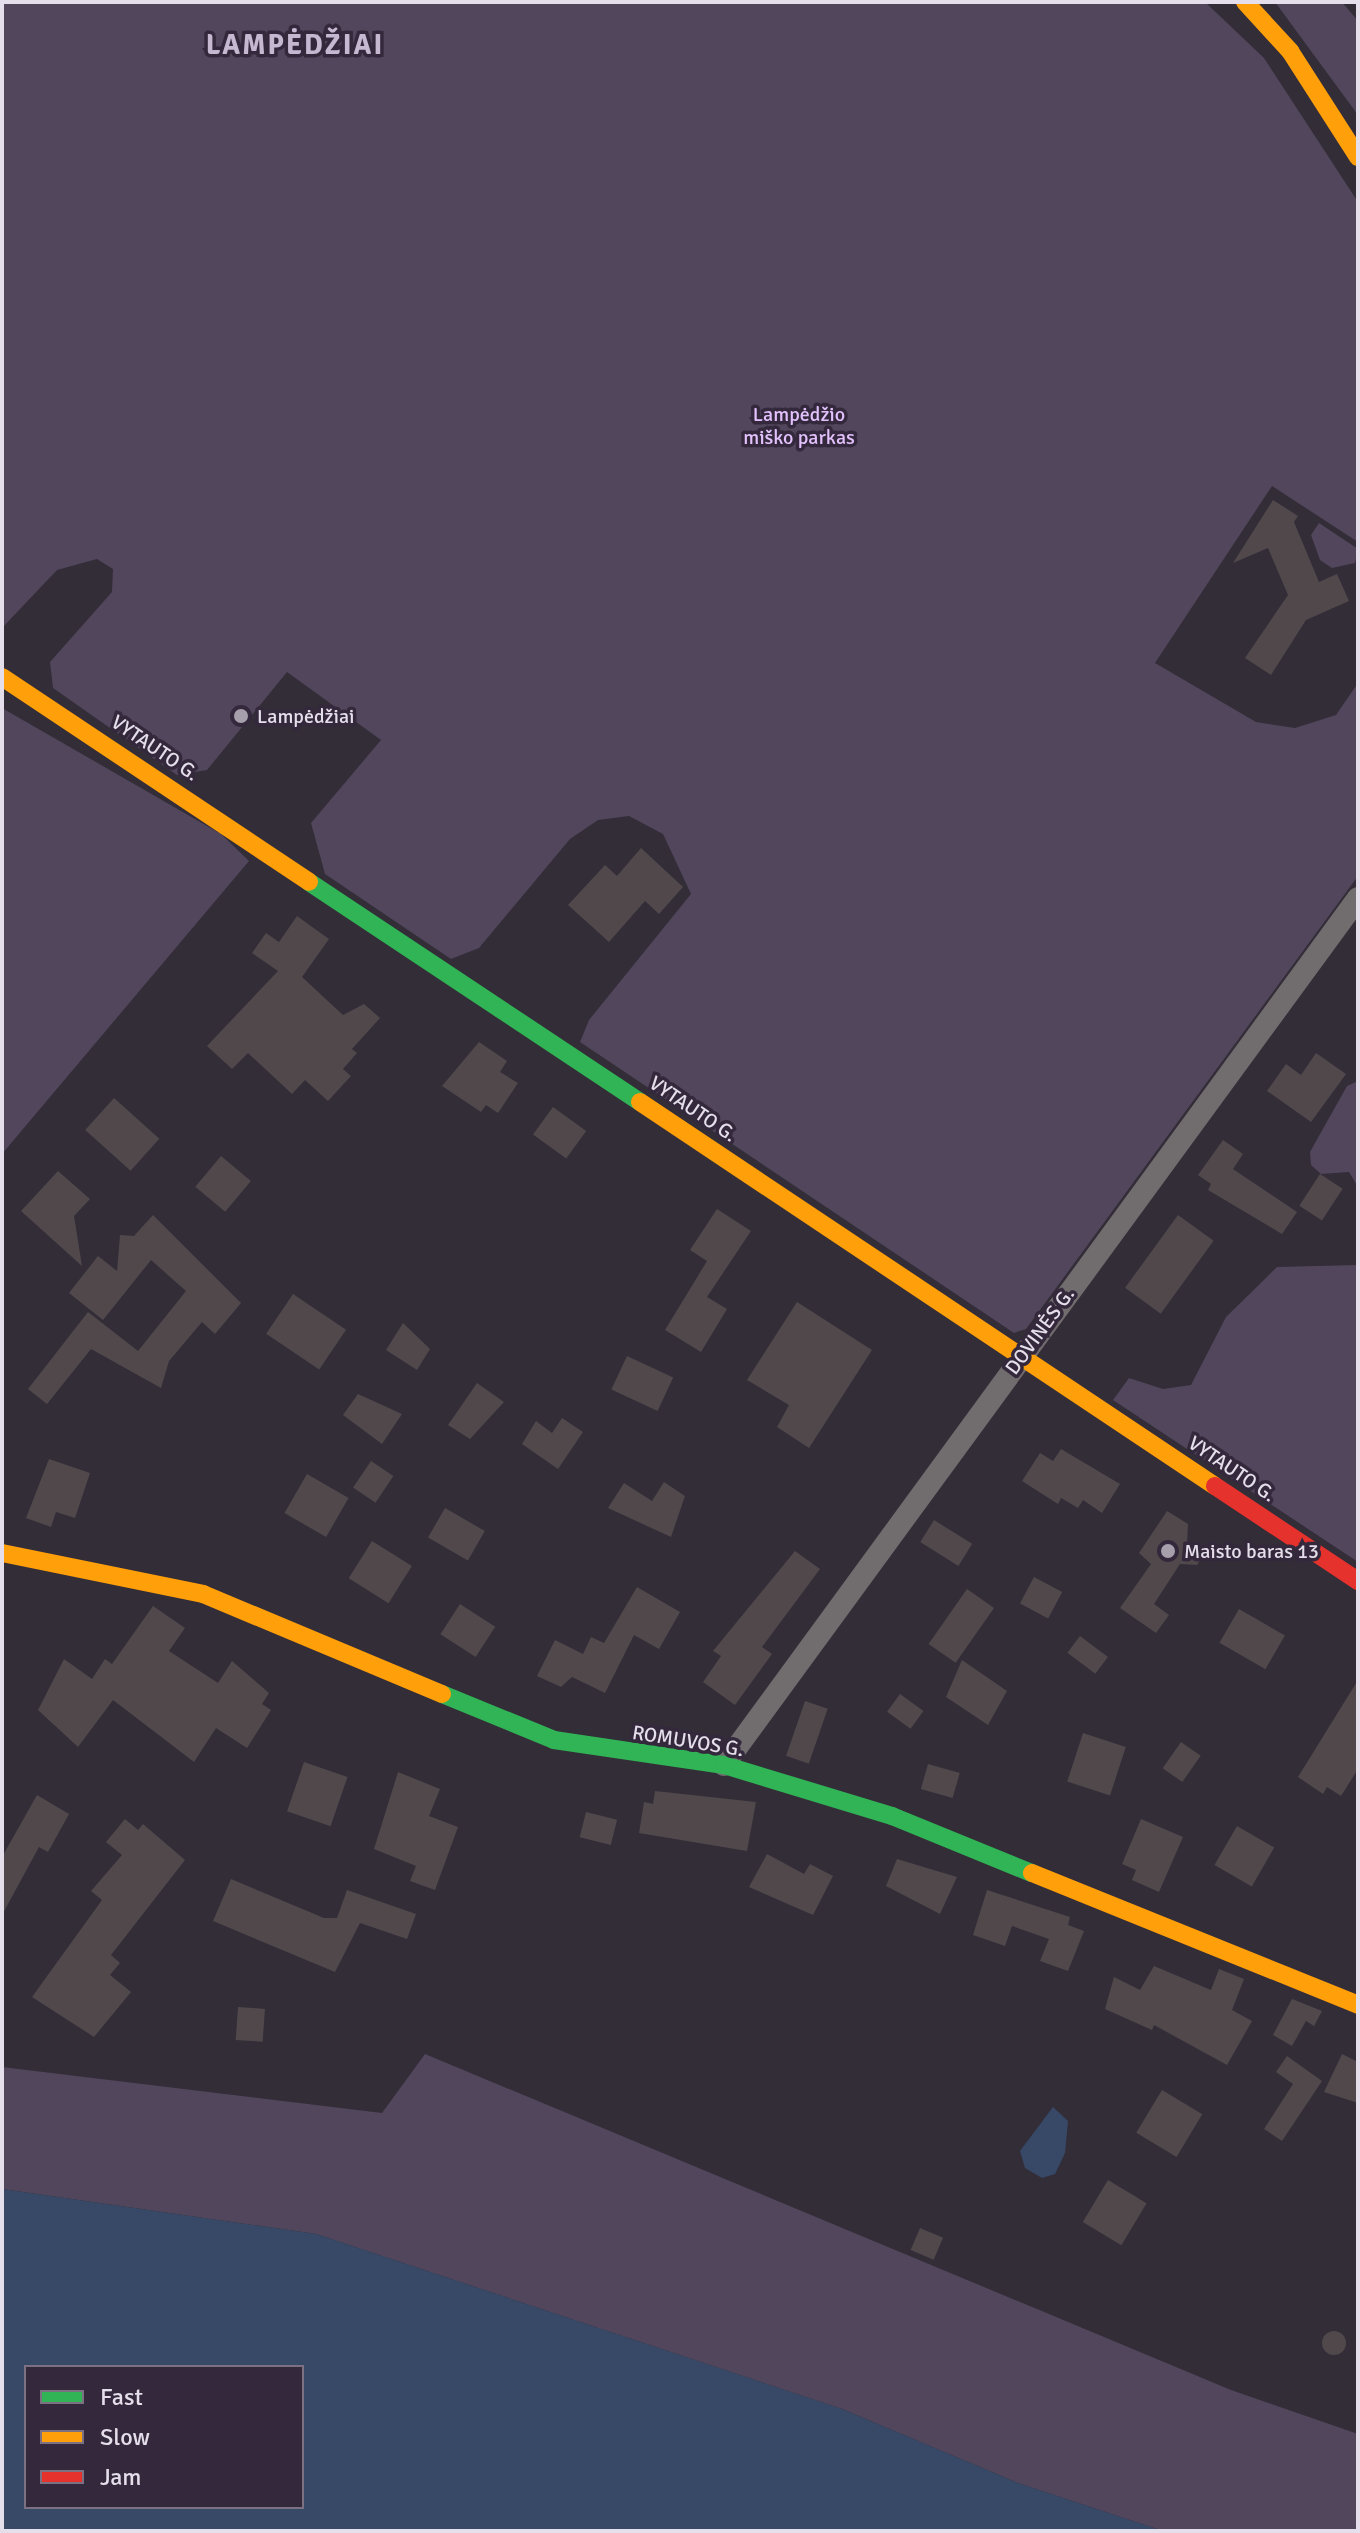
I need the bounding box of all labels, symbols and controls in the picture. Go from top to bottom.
district label: LAMPĖDŽIAI [206,28,384,62]
park label: Lampėdžio miško parkas [743,403,855,450]
place label: Lampėdžiai [257,704,354,728]
marker: Lampėdžiai [232,707,250,725]
street label: VYTAUTO G. [107,710,203,786]
street label: VYTAUTO G. [645,1071,741,1147]
street label: DOVINĖS G. [1000,1283,1080,1379]
street label: VYTAUTO G. [1184,1431,1280,1507]
place label: Maisto baras 13 [1184,1539,1319,1563]
marker: Maisto baras 13 [1159,1542,1177,1560]
street label: ROMUVOS G. [631,1720,745,1762]
legend [24,2365,304,2509]
text: Fast [100,2382,143,2412]
text: Slow [100,2422,150,2452]
text: Jam [100,2462,141,2492]

